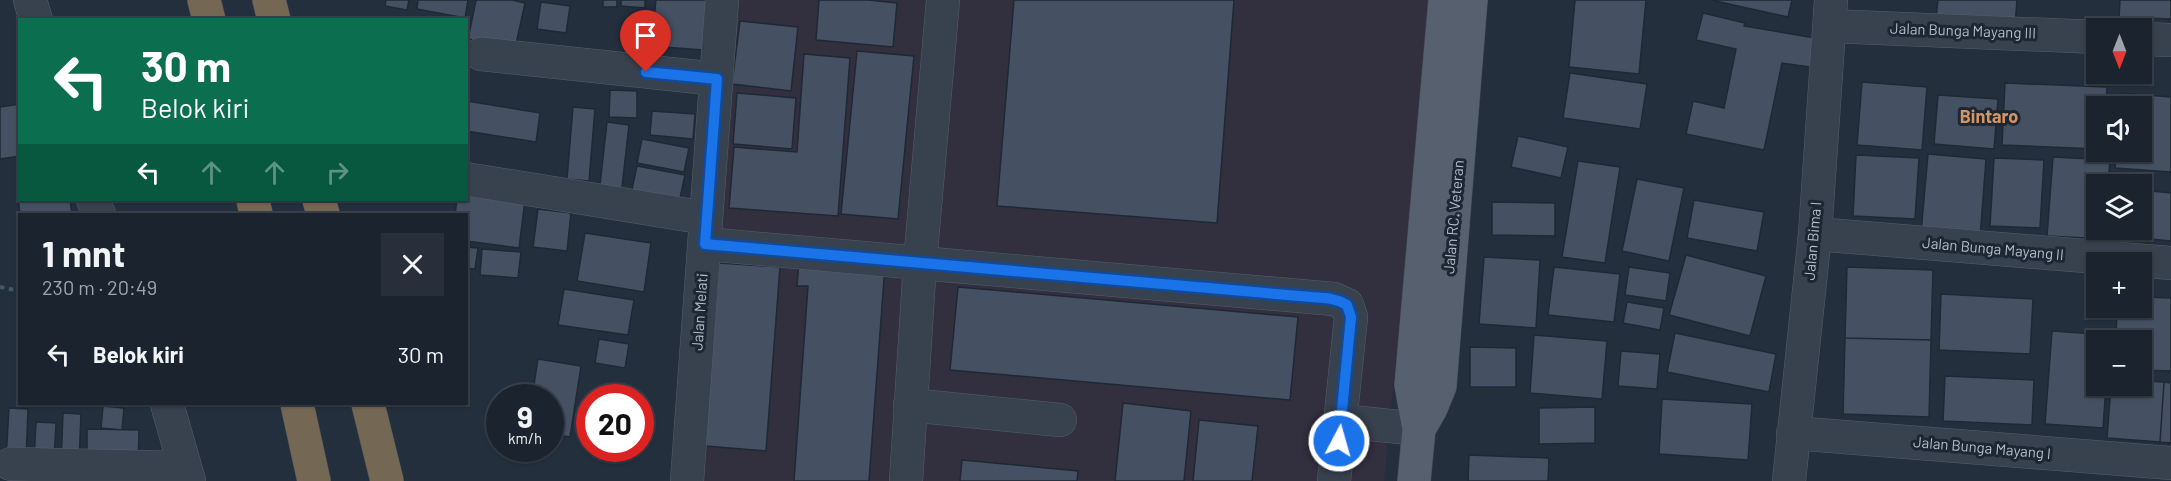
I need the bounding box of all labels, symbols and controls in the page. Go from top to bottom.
pin [620,10,671,72]
street label: Jalan Bunga Mayang III [1890,18,2036,42]
north arrow [2086,18,2152,84]
map controls [2086,18,2152,396]
icon: arrive [629,19,662,52]
text: 30 m [141,40,231,90]
icon: left [42,42,120,120]
text: Belok kiri [141,91,249,123]
button: sound [2086,96,2152,162]
district label: Bintaro [1960,105,2018,127]
icon: left [132,156,165,189]
icon: ahead [195,156,228,189]
icon: ahead [258,156,291,189]
icon: right [321,156,354,189]
street label: Jalan RC. Veteran [1439,159,1467,275]
button: layers [2086,174,2152,240]
street label: Jalan Bima I [1800,201,1824,281]
text: 1 mnt [42,231,125,274]
button: close [381,233,444,296]
street label: Jalan Bunga Mayang II [1922,233,2065,263]
button: + [2086,252,2152,318]
street label: Jalan Melati [687,273,711,351]
text: 230 m · 20:49 [42,275,157,299]
button: − [2086,330,2152,396]
icon: left [42,338,75,371]
text: Belok kiri [93,341,184,367]
text: 30 m [398,341,444,367]
speed limit sign: 20 [576,384,654,462]
text: 9 [517,398,533,434]
position arrow [1307,409,1371,473]
text: km/h [508,429,542,447]
street label: Jalan Bunga Mayang I [1912,432,2052,462]

